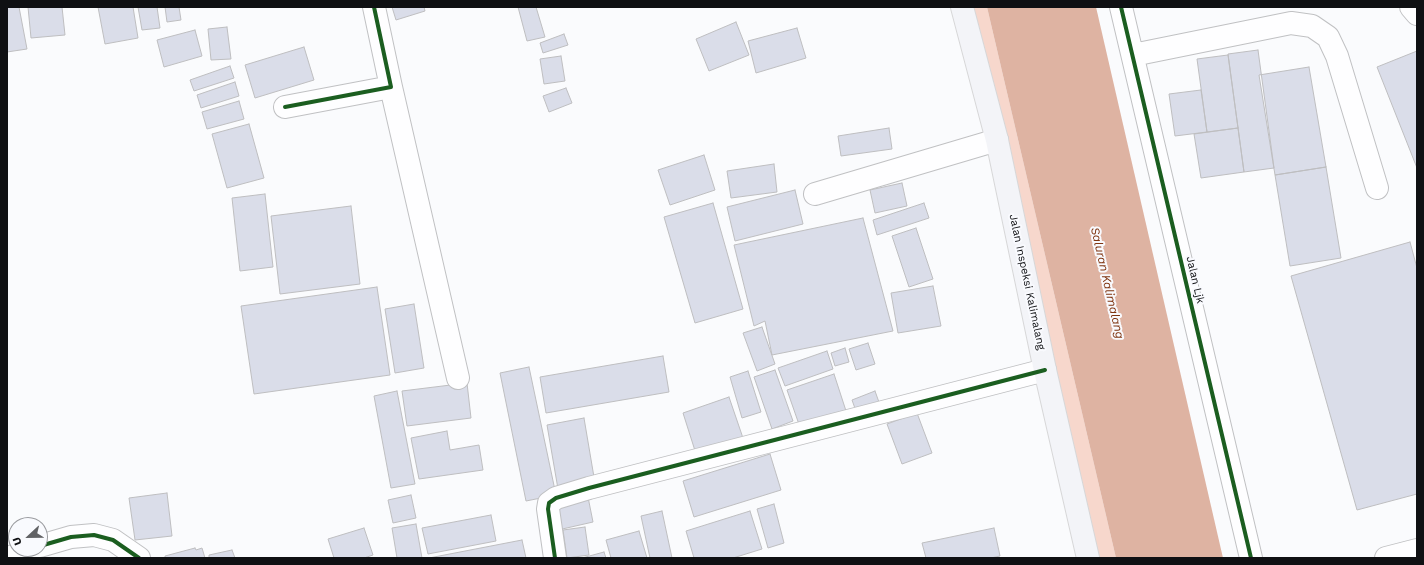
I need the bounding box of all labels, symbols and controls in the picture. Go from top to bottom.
street label: Jalan Inspeksi Kalimalang [1006,213,1048,351]
water label: Saluran Kalimalang [1087,226,1127,340]
street label: Jalan Ljk [1183,255,1207,305]
north arrow [8,517,48,557]
text: U [10,535,25,547]

